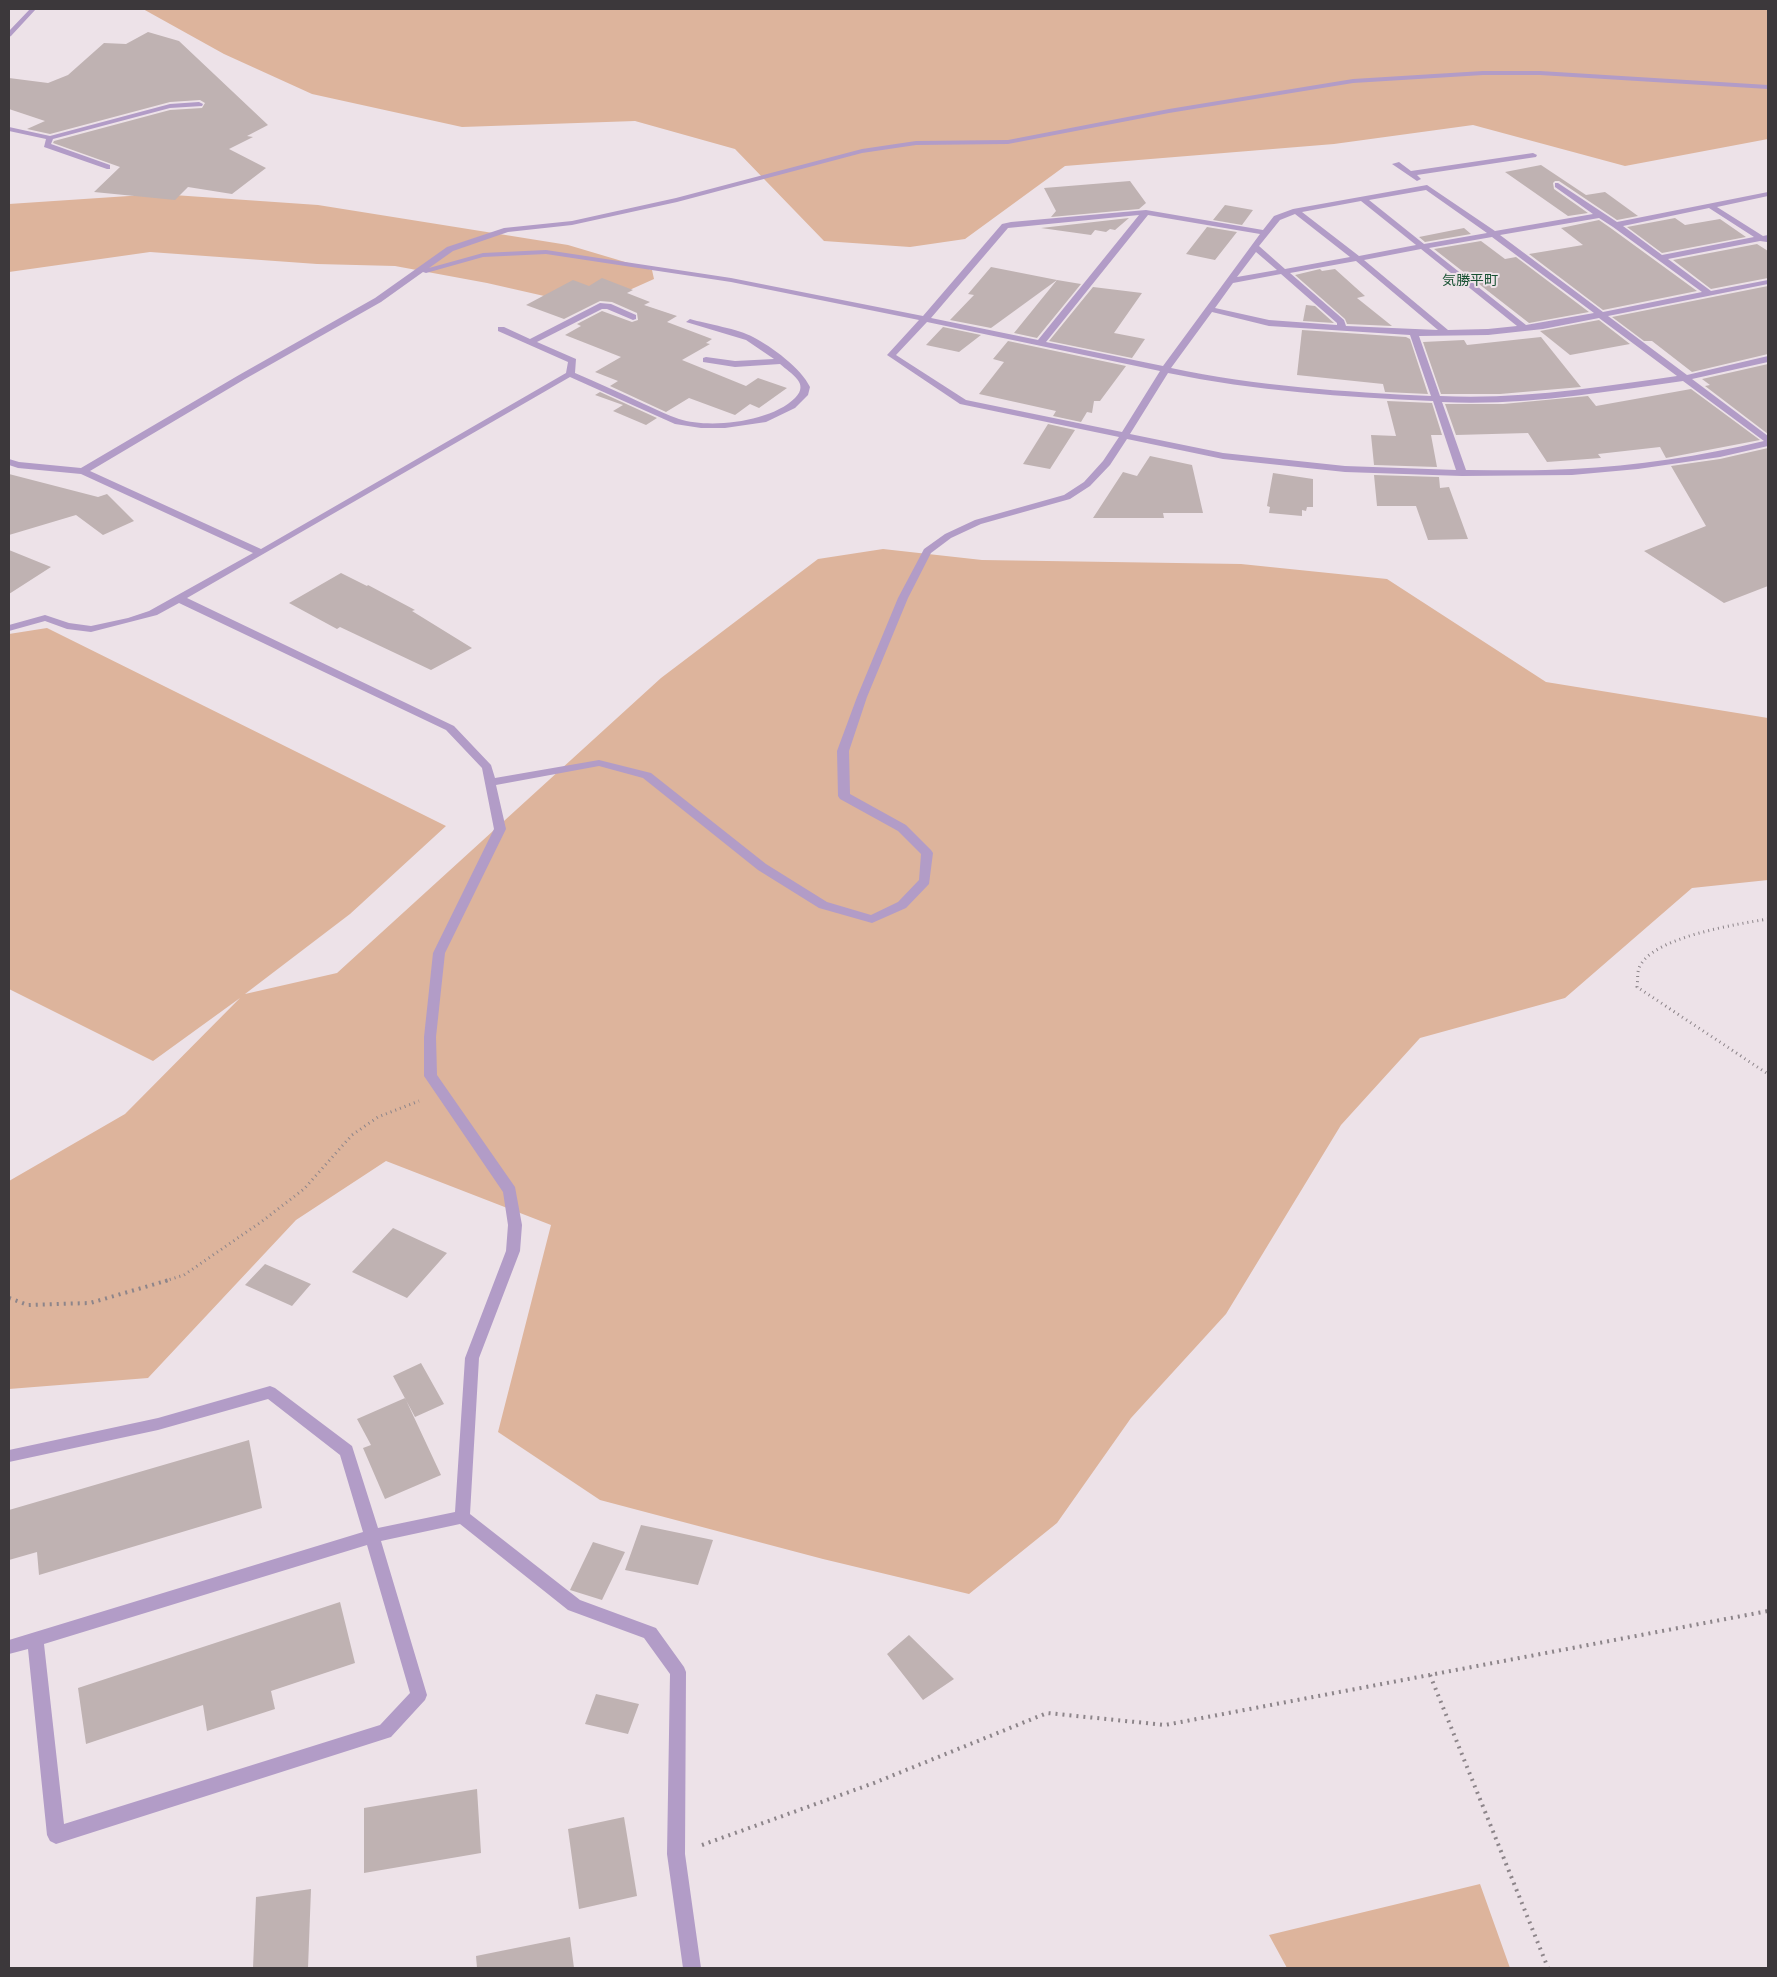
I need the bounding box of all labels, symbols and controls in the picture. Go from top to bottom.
district label: 気勝平町 [1442,273,1498,289]

